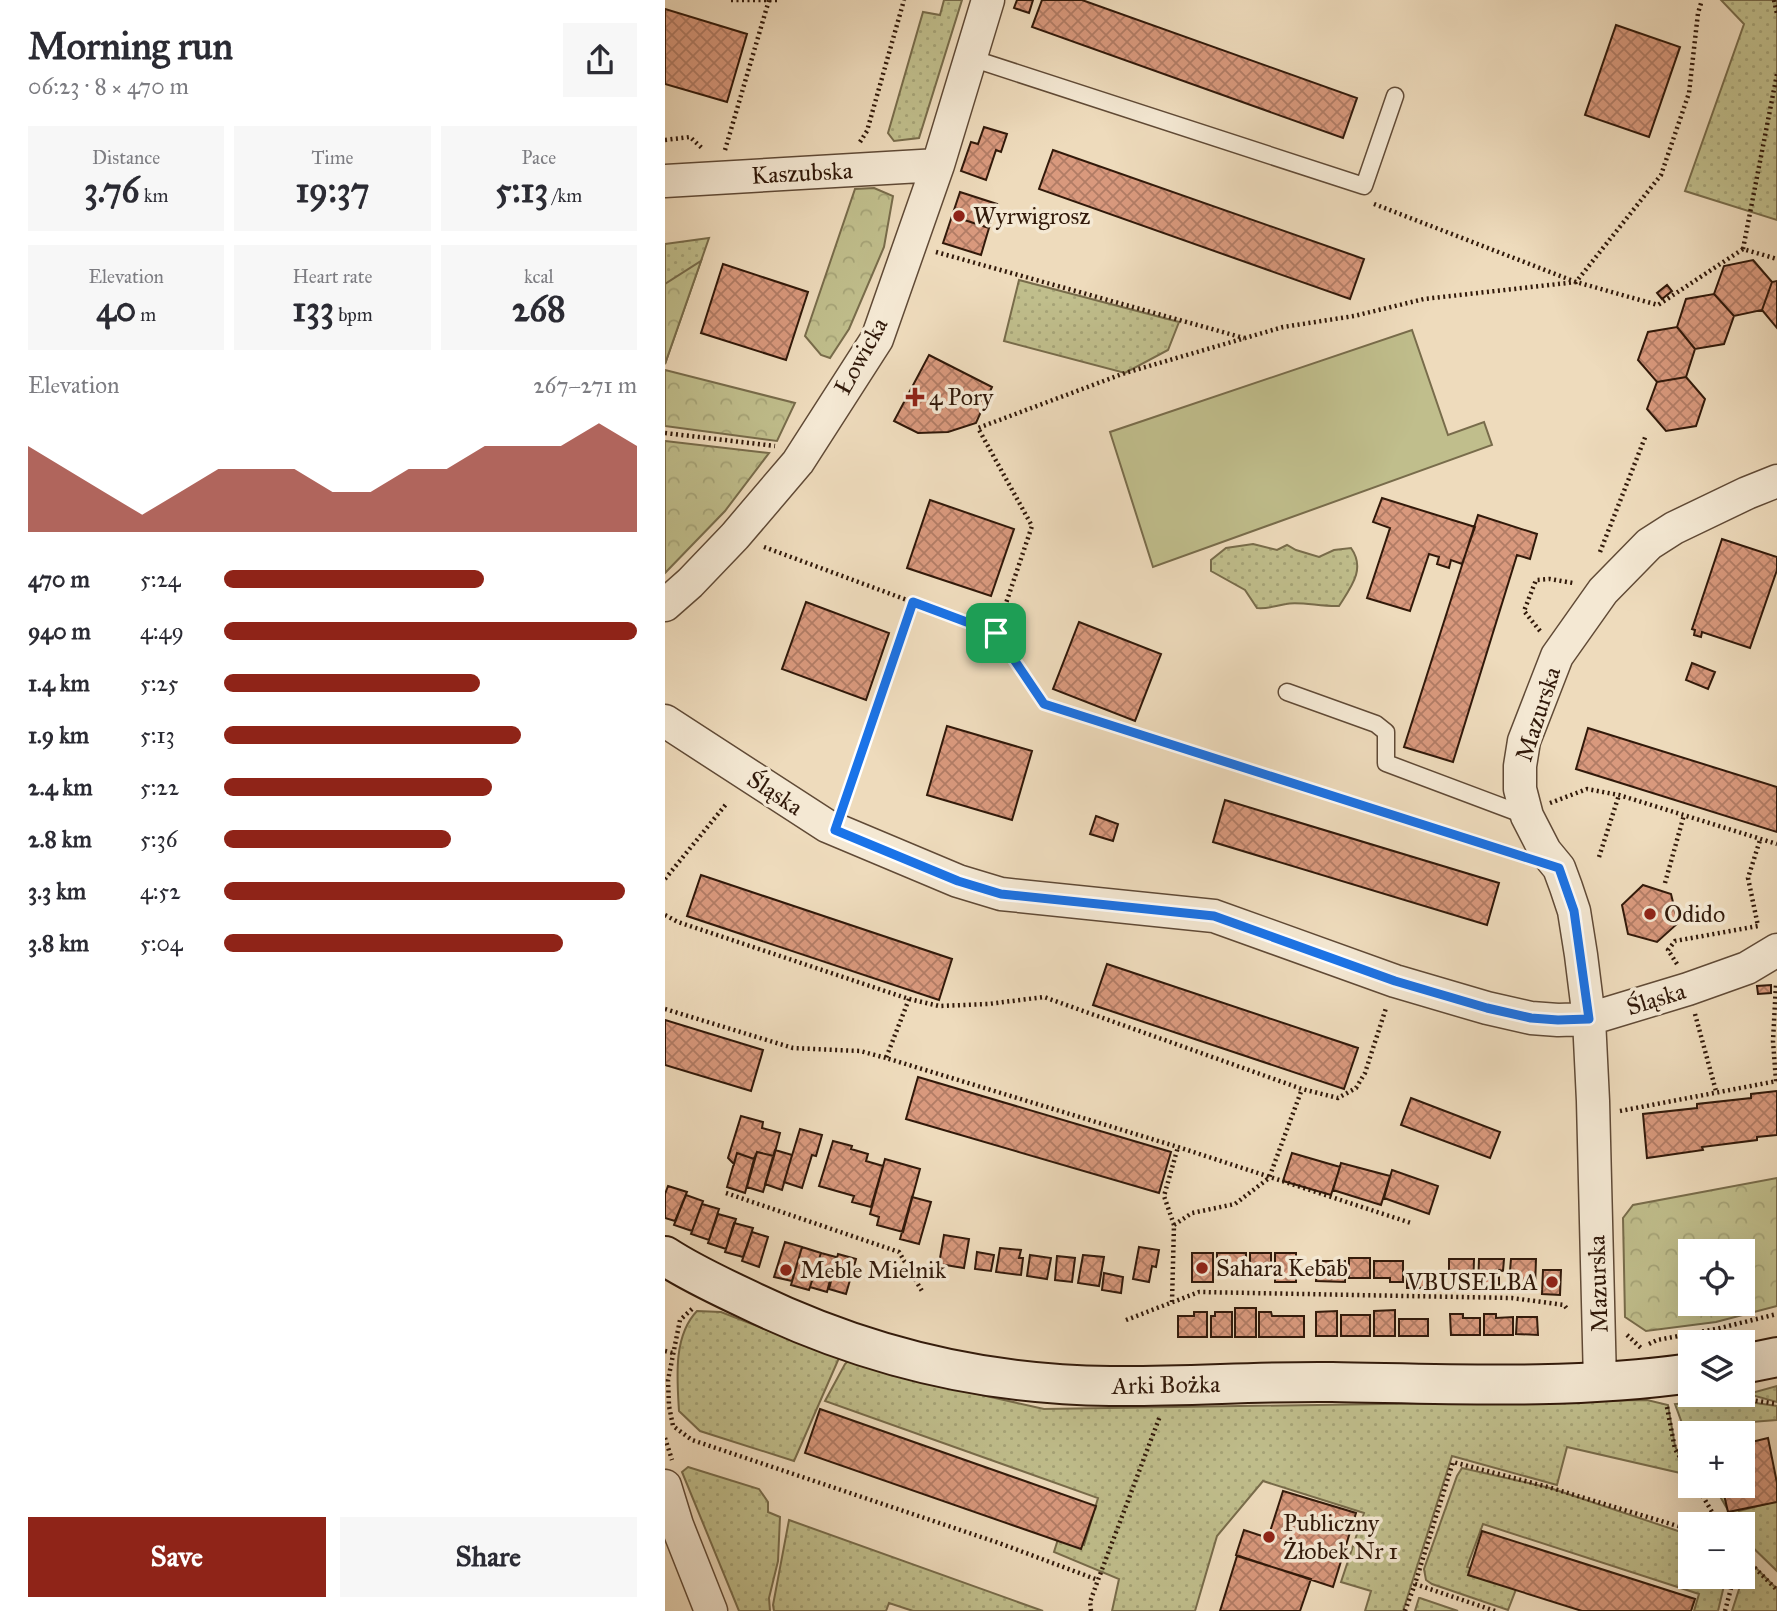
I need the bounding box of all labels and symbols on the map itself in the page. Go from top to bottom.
street label: Kaszubska [751,155,854,191]
place label: Wyrwigrosz [973,201,1090,231]
marker: Wyrwigrosz [951,208,967,224]
street label: Łowicka [828,311,895,400]
place label: 4 Pory [929,382,994,412]
marker: 4 Pory [907,389,923,405]
pin [966,603,1026,663]
street label: Mazurska [1509,662,1568,765]
street label: Śląska [741,764,809,822]
place label: Odido [1664,899,1725,929]
marker: Odido [1642,906,1658,922]
street label: Śląska [1623,976,1690,1022]
street label: Mazurska [1581,1234,1615,1333]
place label: Sahara Kebab [1216,1253,1348,1283]
place label: Meble Mielnik [800,1255,947,1285]
marker: Sahara Kebab [1194,1260,1210,1276]
marker: Meble Mielnik [778,1262,794,1278]
place label: VBUSELBA [1405,1267,1538,1297]
marker: VBUSELBA [1544,1274,1560,1290]
street label: Arki Bożka [1111,1369,1221,1401]
place label: Publiczny Żłobek Nr 1 [1283,1508,1398,1566]
marker: Publiczny Żłobek Nr 1 [1261,1529,1277,1545]

